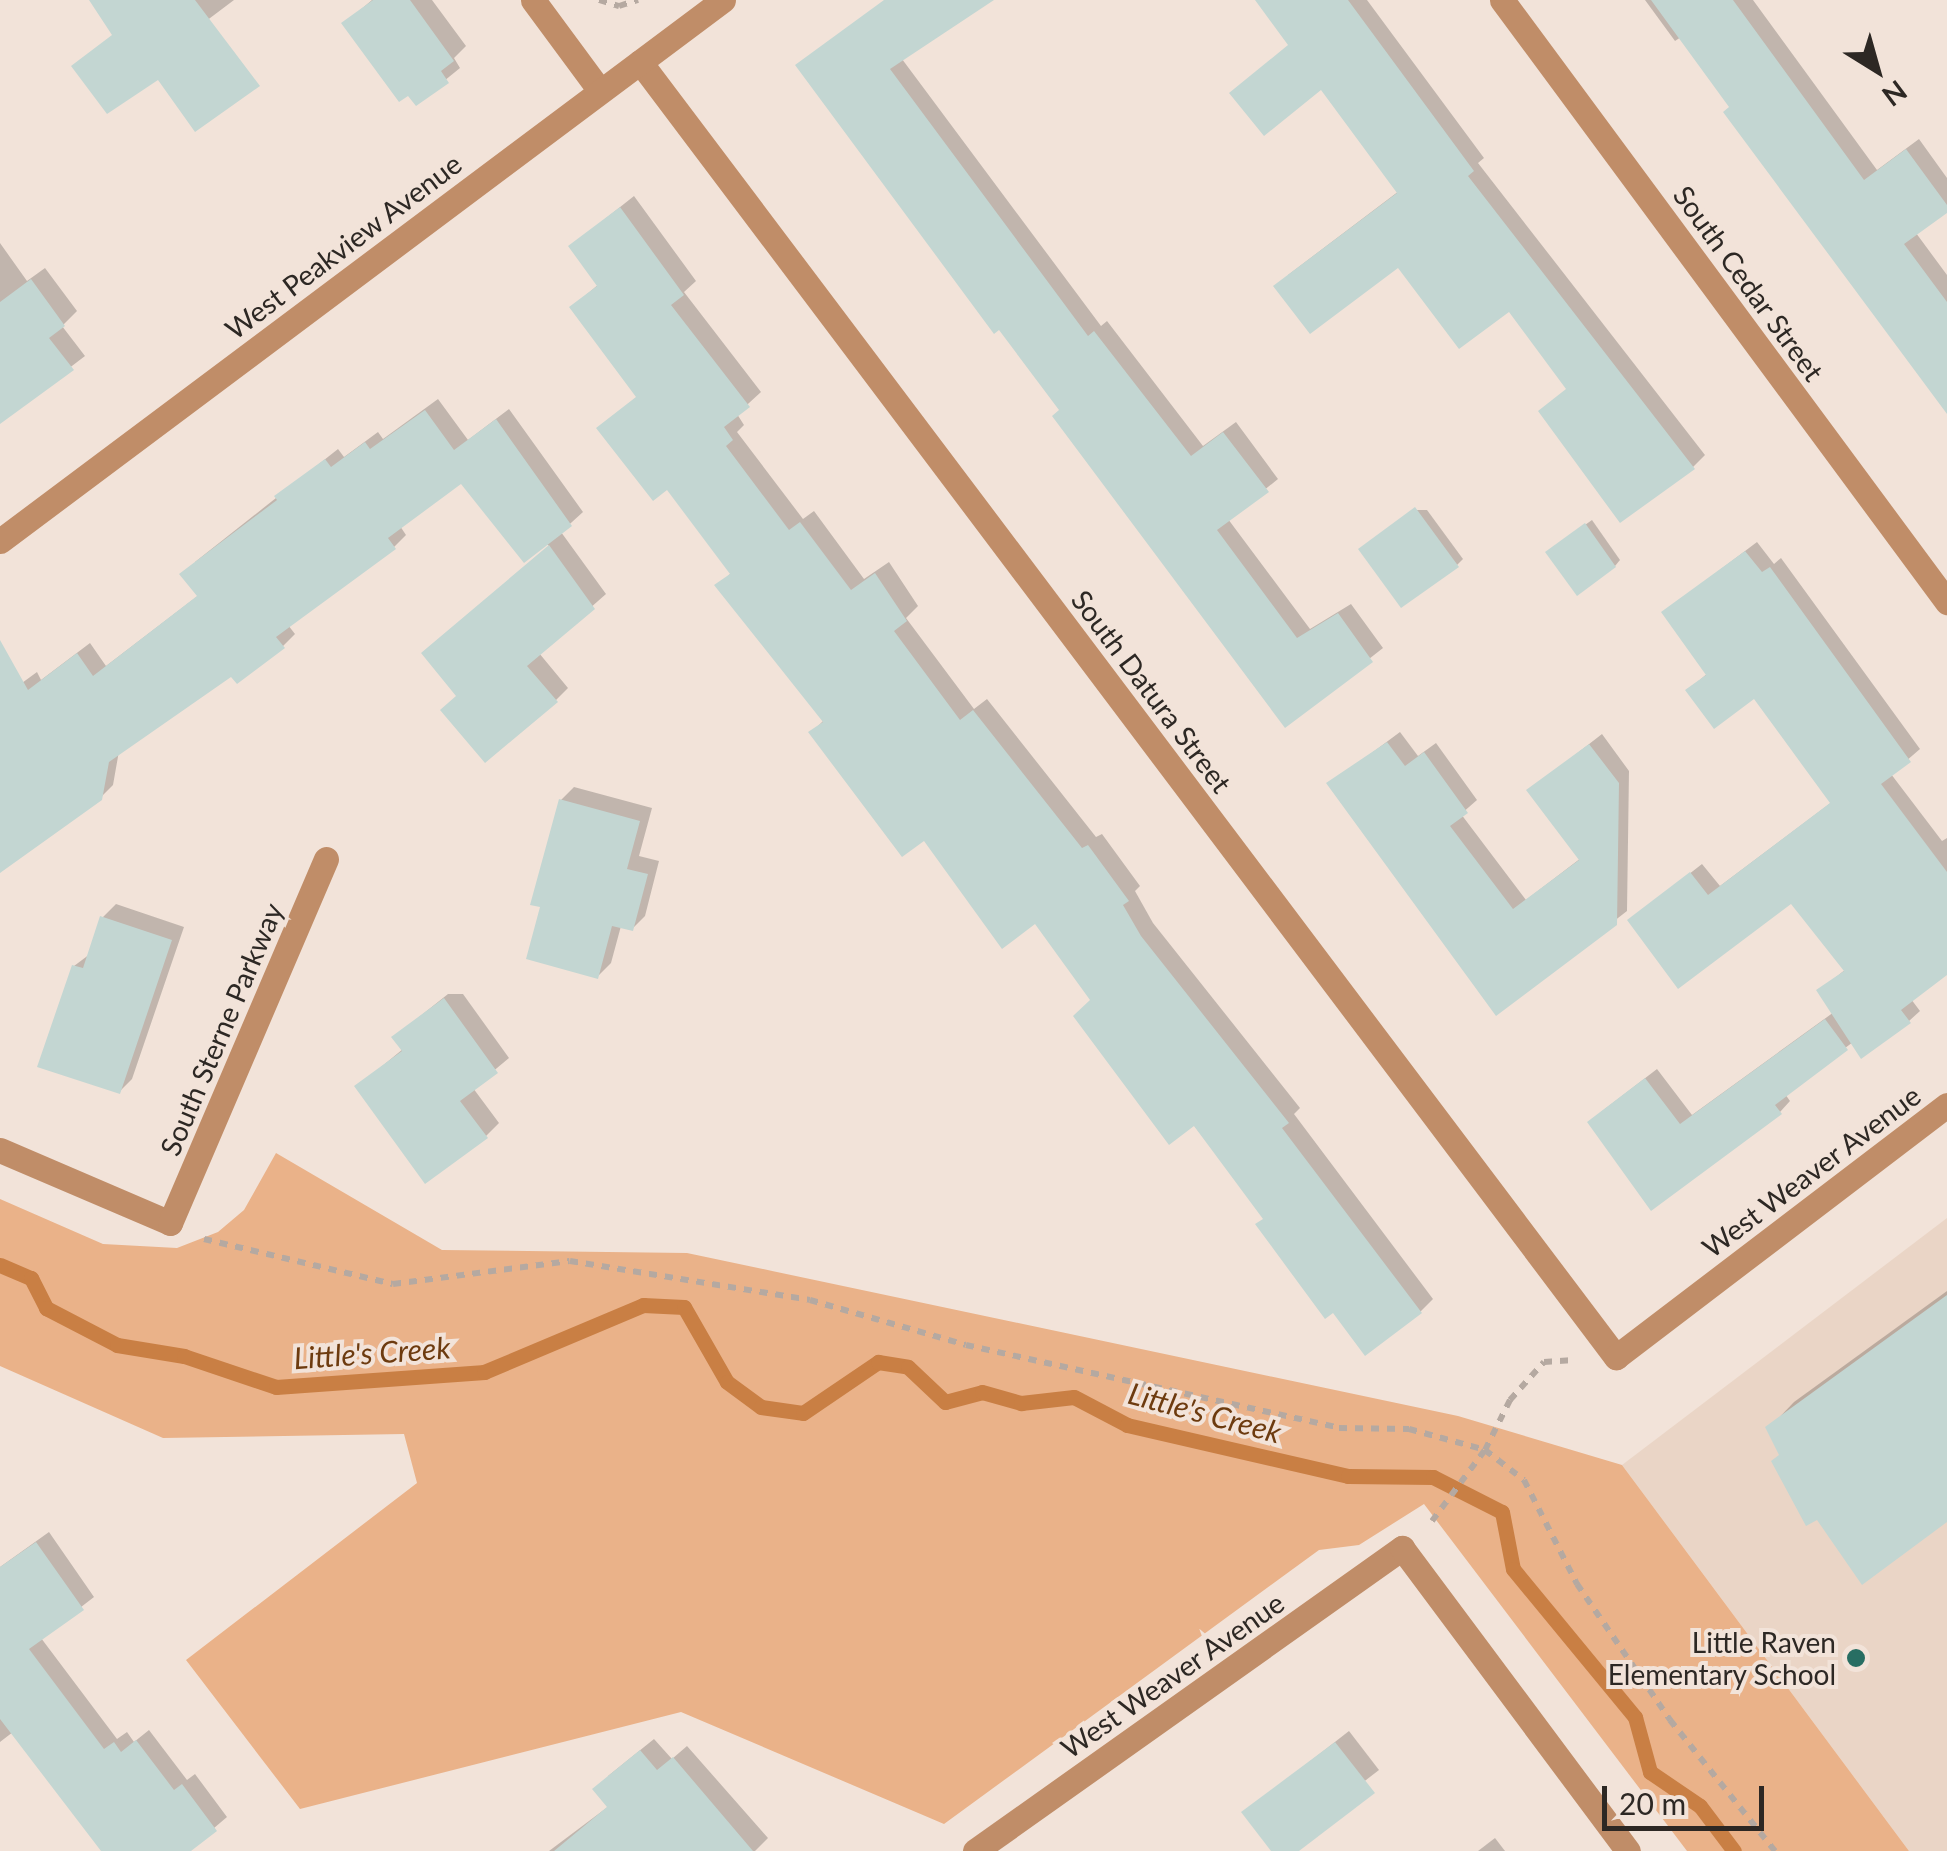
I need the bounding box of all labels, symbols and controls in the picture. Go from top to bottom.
north arrow [1827,20,1927,120]
text: N [1876,74,1914,114]
street label: West Peakview Avenue [218,146,468,346]
street label: South Cedar Street [1667,179,1831,387]
street label: South Datura Street [1065,583,1239,799]
street label: South Sterne Parkway [153,898,289,1160]
street label: West Weaver Avenue [1695,1077,1927,1265]
water label: Little's Creek [292,1329,452,1375]
water label: Little's Creek [1125,1374,1285,1450]
street label: West Weaver Avenue [1053,1585,1291,1765]
place label: Little Raven Elementary School [1607,1625,1836,1691]
marker: Little Raven Elementary School [1845,1647,1867,1669]
scale bar [1607,1766,1770,1828]
text: 20 m [1619,1785,1686,1821]

